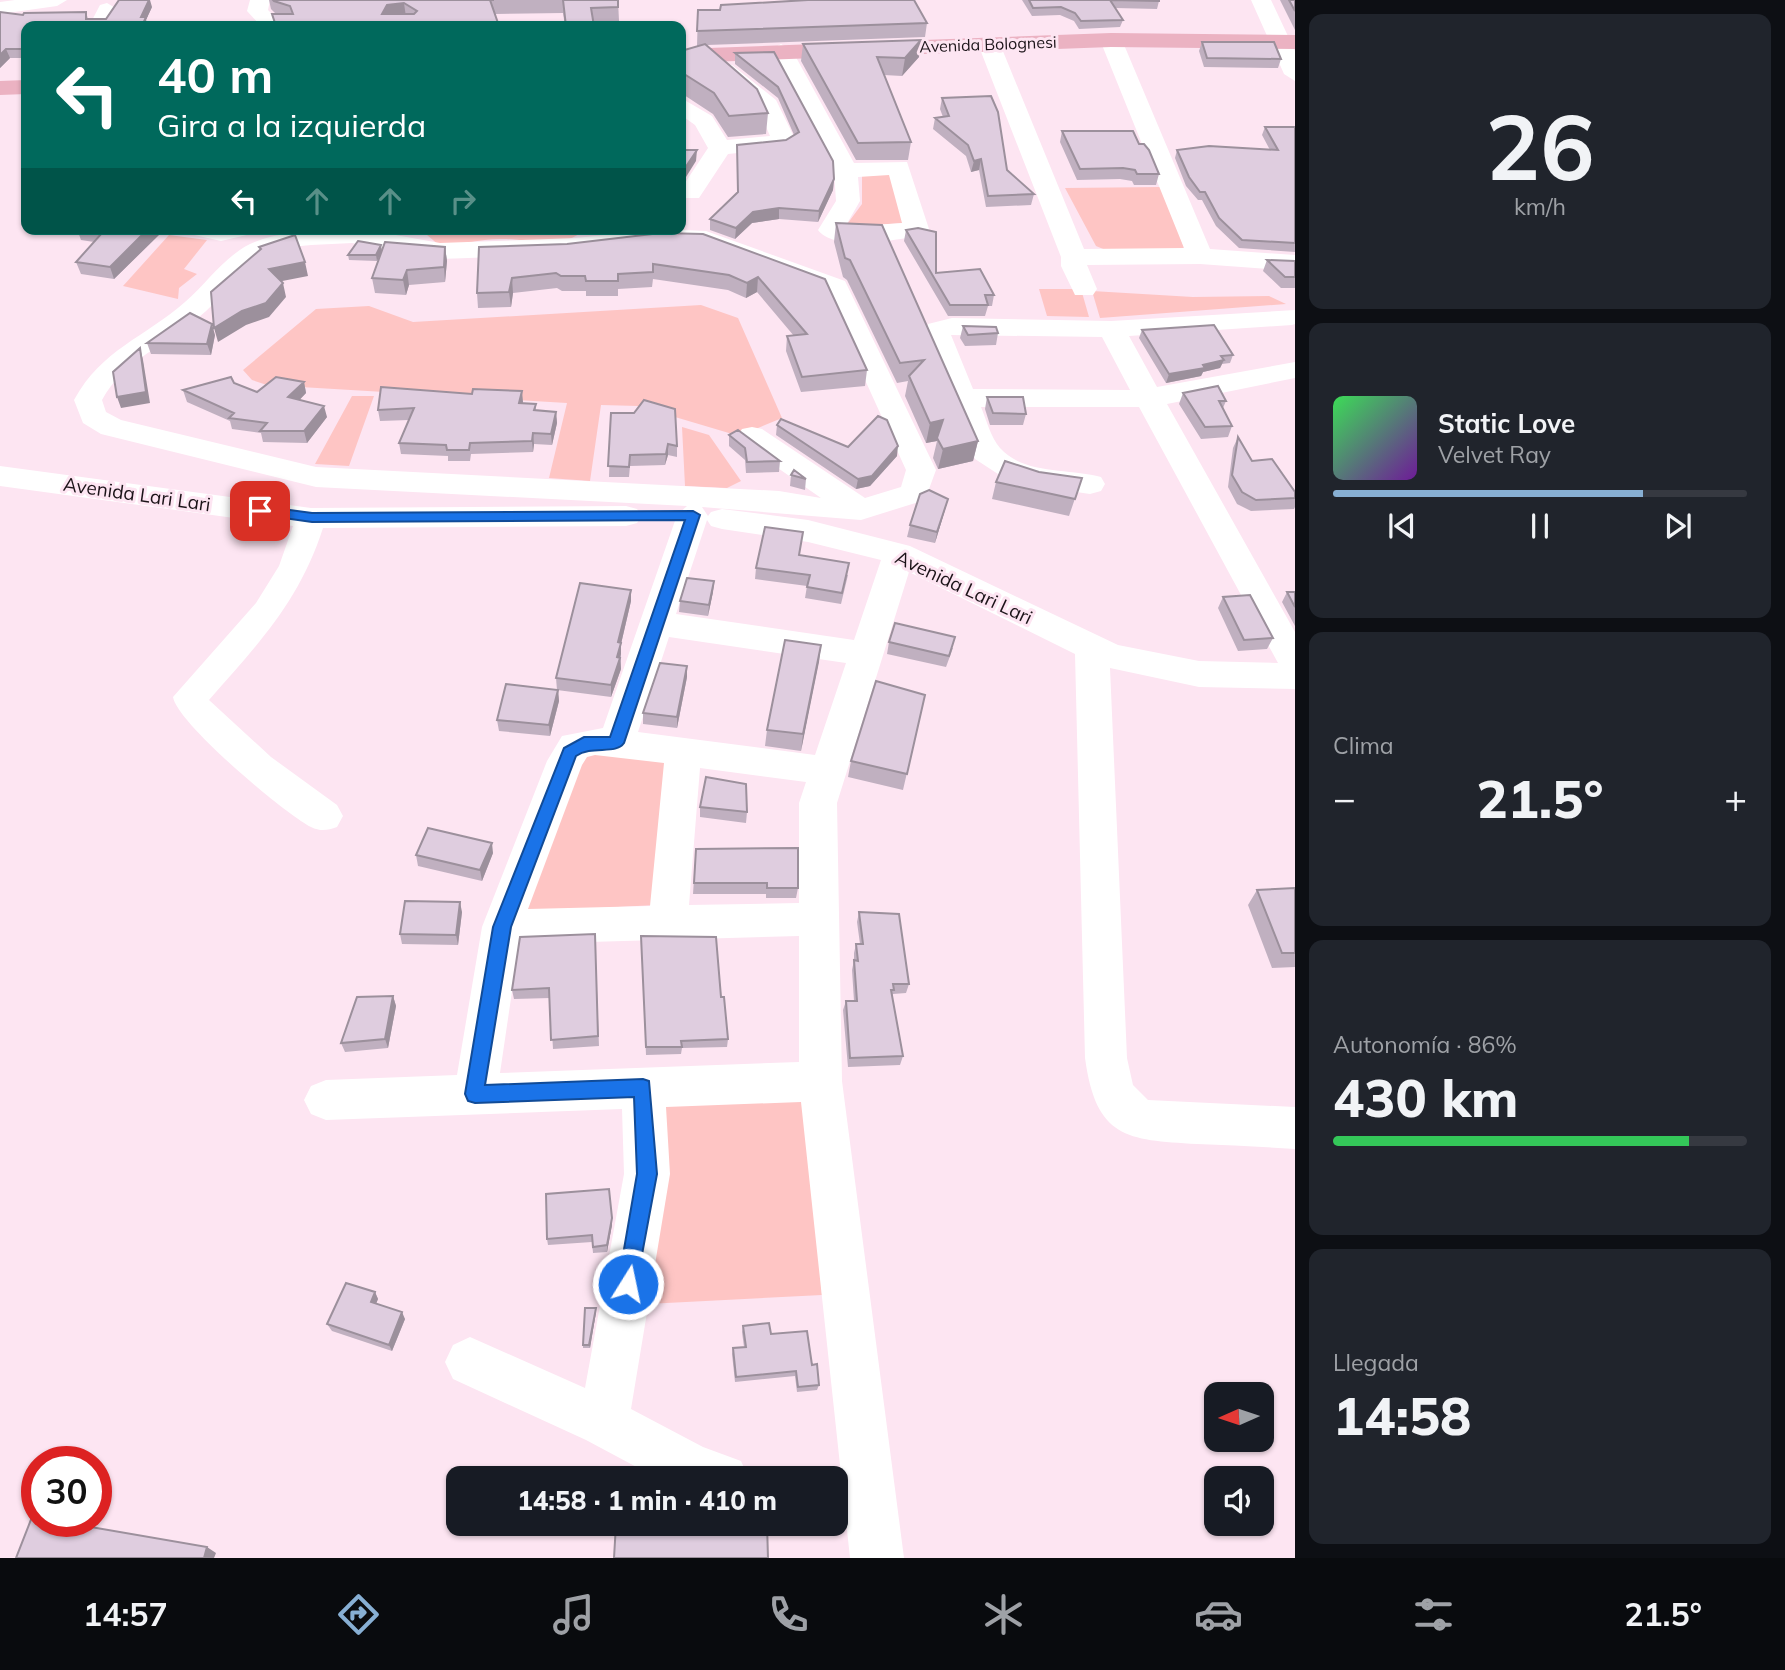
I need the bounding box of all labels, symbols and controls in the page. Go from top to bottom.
street label: Avenida Bolognesi [919,32,1057,56]
text: 40 m [157,44,273,105]
icon: left [42,49,133,140]
text: 26 [1485,89,1595,203]
text: Gira a la izquierda [157,105,426,145]
icon: left [225,182,263,220]
icon: ahead [298,182,336,220]
icon: ahead [371,182,409,220]
icon: right [444,182,482,220]
text: km/h [1514,192,1566,221]
text: Static Love [1438,407,1575,440]
text: Velvet Ray [1438,440,1551,469]
street label: Avenida Lari Lari [62,472,212,516]
pin [230,481,290,541]
icon: arrive [241,492,279,530]
icon: previous [1383,507,1421,545]
icon: pause [1521,507,1559,545]
icon: next [1659,507,1697,545]
street label: Avenida Lari Lari [892,545,1036,629]
text: Clima [1333,731,1394,760]
text: 21.5° [1476,766,1604,831]
text: − [1333,774,1356,822]
text: + [1724,774,1747,822]
text: Autonomía · 86% [1333,1030,1517,1059]
text: 430 km [1333,1065,1518,1130]
position arrow [591,1247,665,1321]
text: Llegada [1333,1348,1419,1377]
north arrow [1204,1382,1274,1452]
map controls [1204,1382,1274,1536]
text: 14:58 [1333,1383,1471,1448]
speed limit sign: 30 [21,1446,112,1537]
button: sound [1204,1466,1274,1536]
text: 14:58 · 1 min · 410 m [517,1484,777,1517]
icon: directions [334,1590,383,1639]
icon: music [549,1590,598,1639]
icon: phone [764,1590,813,1639]
icon: climate [979,1590,1028,1639]
icon: car [1194,1590,1243,1639]
icon: filters [1409,1590,1458,1639]
text: 14:57 [83,1594,168,1634]
text: 21.5° [1624,1594,1702,1634]

